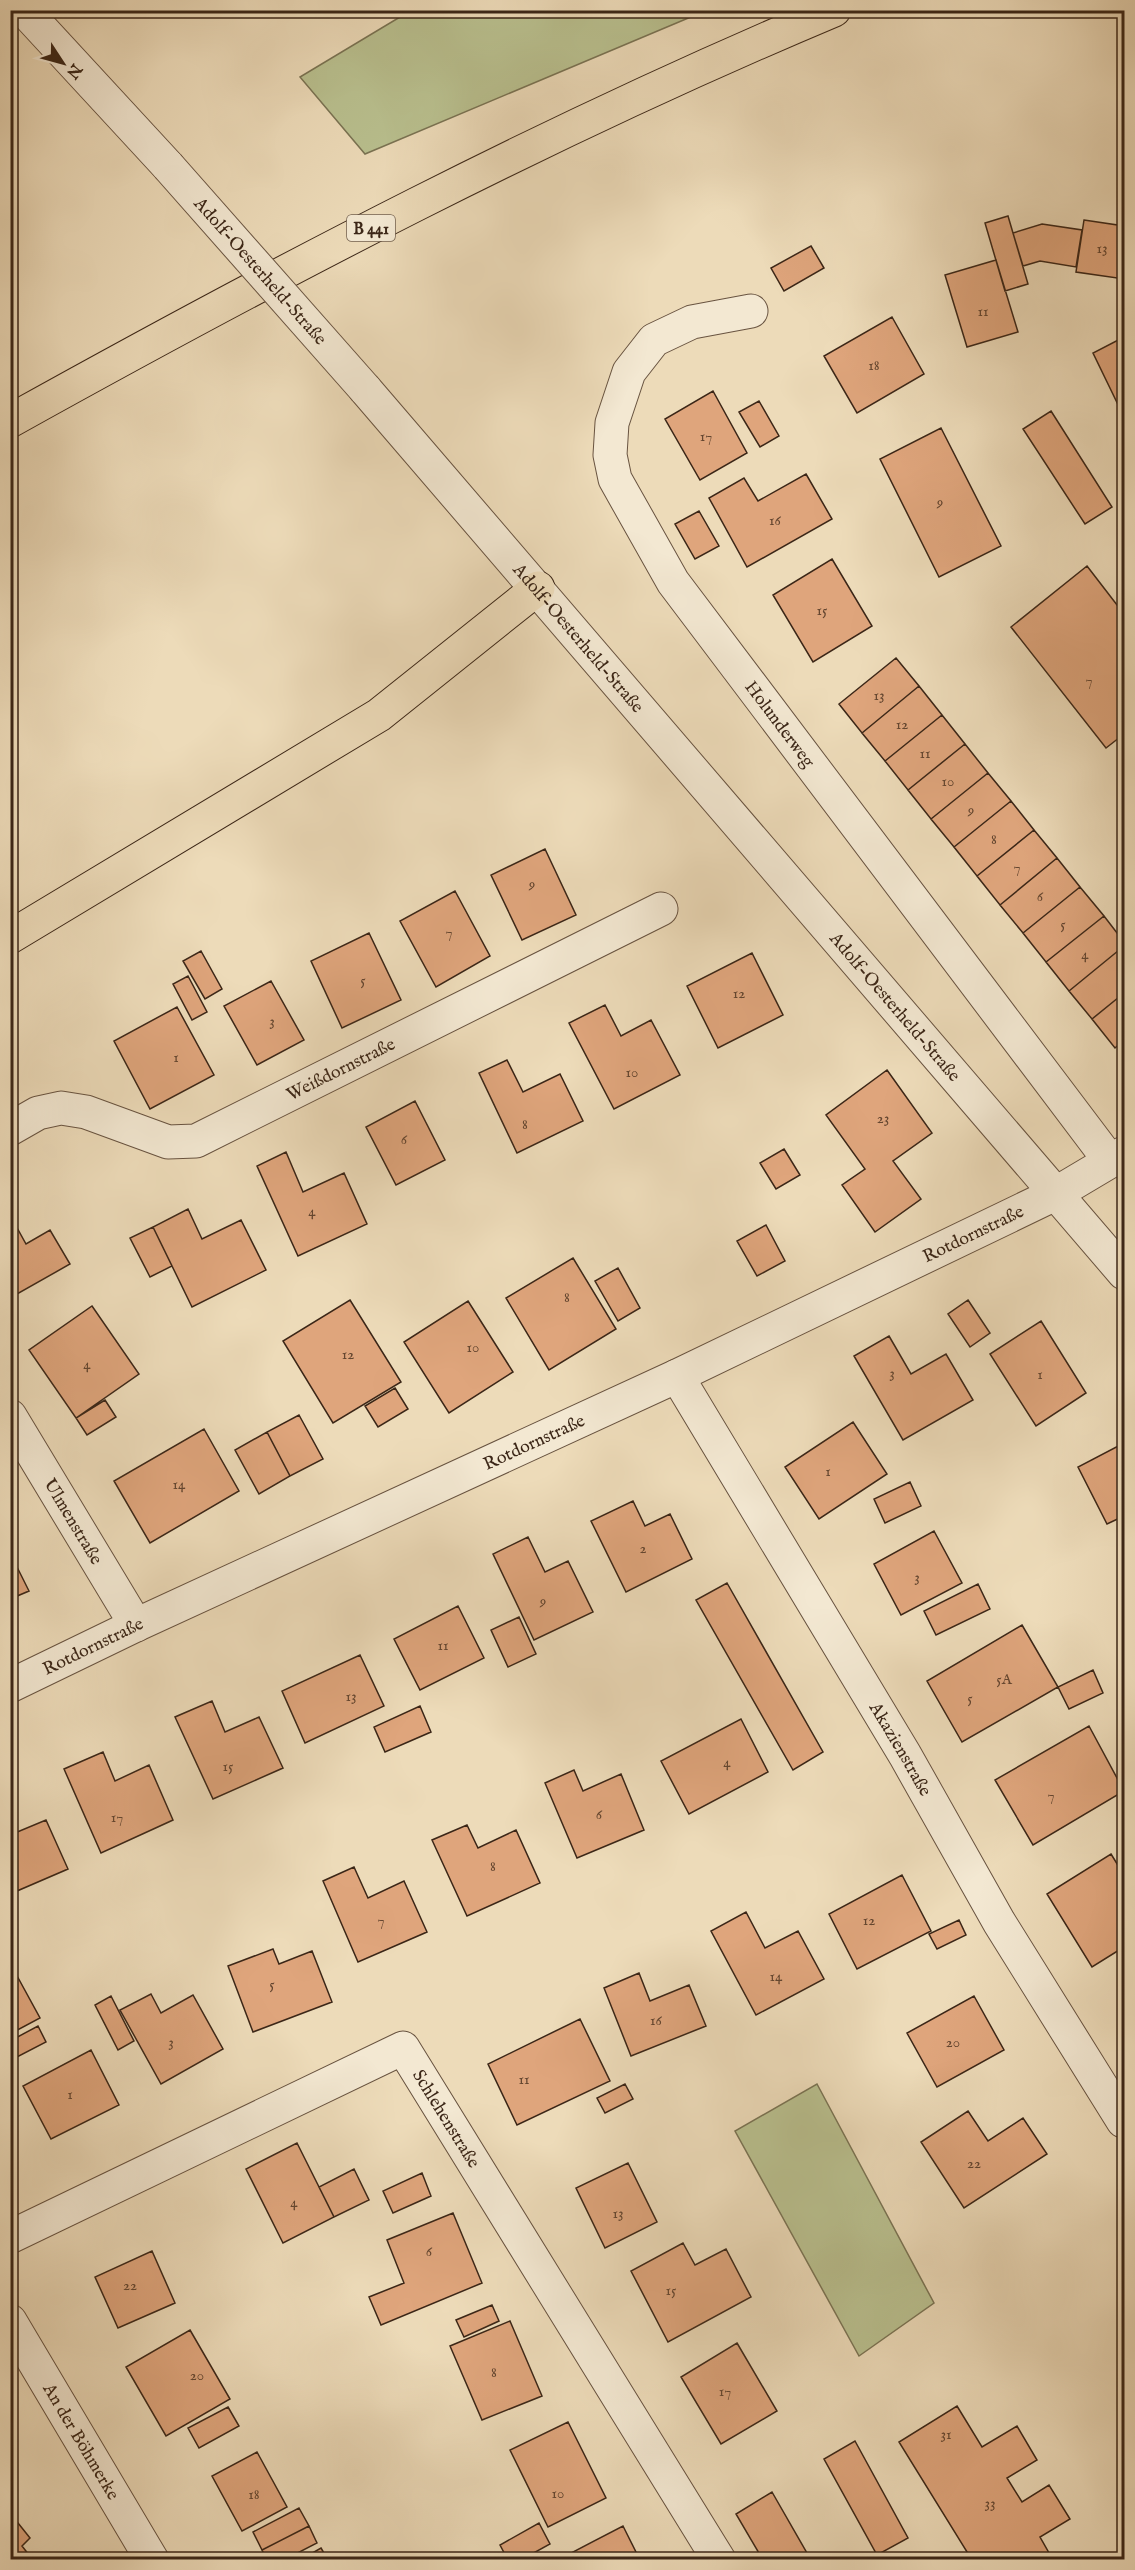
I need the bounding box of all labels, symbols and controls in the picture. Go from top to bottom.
north arrow [33,33,93,93]
text: N [61,58,86,82]
street label: Adolf-Oesterheld-Straße [187,192,331,351]
road number: B 441 [347,215,395,241]
house number: 13 [1096,239,1108,258]
house number: 11 [977,302,989,321]
house number: 18 [868,356,880,375]
house number: 17 [700,427,712,446]
house number: 9 [936,493,943,512]
house number: 16 [769,511,782,530]
street label: Adolf-Oesterheld-Straße [506,559,648,718]
house number: 15 [816,601,828,620]
house number: 7 [1085,671,1093,690]
street label: Holunderweg [739,677,819,773]
house number: 13 [873,686,885,705]
house number: 12 [896,715,908,734]
house number: 11 [919,744,931,763]
house number: 10 [942,772,954,791]
house number: 9 [967,801,974,820]
house number: 8 [991,830,997,849]
house number: 7 [1013,858,1021,877]
house number: 9 [528,875,535,894]
house number: 6 [1037,887,1044,906]
house number: 5 [1060,915,1066,934]
house number: 7 [445,923,453,942]
street label: Adolf-Oesterheld-Straße [823,927,965,1087]
house number: 4 [1081,945,1089,964]
house number: 5 [360,971,366,990]
house number: 12 [733,984,745,1003]
house number: 3 [269,1012,275,1031]
street label: Weißdornstraße [283,1033,399,1107]
house number: 1 [173,1048,179,1067]
house number: 10 [626,1063,638,1082]
house number: 23 [877,1109,889,1128]
house number: 8 [522,1115,528,1134]
house number: 6 [401,1130,408,1149]
street label: Rotdornstraße [919,1201,1028,1269]
house number: 4 [308,1202,316,1221]
house number: 8 [564,1288,570,1307]
house number: 10 [467,1338,479,1357]
house number: 12 [342,1345,354,1364]
house number: 4 [83,1355,91,1374]
house number: 3 [889,1364,895,1383]
house number: 1 [1037,1365,1043,1384]
street label: Rotdornstraße [480,1410,589,1477]
house number: 1 [825,1462,831,1481]
street label: Ulmenstraße [37,1475,107,1569]
house number: 14 [173,1475,186,1494]
house number: 2 [639,1539,647,1558]
house number: 3 [914,1568,920,1587]
house number: 9 [539,1592,546,1611]
street label: Rotdornstraße [39,1613,148,1681]
house number: 11 [437,1636,449,1655]
house number: 5A [996,1670,1013,1689]
house number: 13 [345,1687,357,1706]
house number: 5 [967,1689,973,1708]
street label: Akazienstraße [863,1698,936,1801]
house number: 4 [723,1753,731,1772]
house number: 15 [222,1757,234,1776]
house number: 7 [1047,1786,1055,1805]
house number: 6 [596,1805,603,1824]
house number: 17 [111,1808,123,1827]
house number: 8 [490,1857,496,1876]
house number: 7 [377,1911,385,1930]
house number: 12 [863,1911,875,1930]
house number: 14 [770,1967,783,1986]
house number: 5 [269,1975,275,1994]
house number: 16 [650,2011,663,2030]
house number: 3 [168,2033,174,2052]
house number: 20 [946,2033,960,2052]
street label: Schlehenstraße [406,2066,484,2173]
house number: 11 [518,2070,530,2089]
house number: 1 [67,2085,73,2104]
house number: 22 [967,2154,981,2173]
house number: 4 [290,2193,298,2212]
house number: 13 [612,2204,624,2223]
house number: 6 [426,2242,433,2261]
house number: 22 [123,2276,137,2295]
house number: 15 [665,2281,677,2300]
house number: 8 [491,2363,497,2382]
house number: 20 [190,2366,204,2385]
street label: An der Böhmerke [36,2379,124,2505]
house number: 17 [719,2382,731,2401]
house number: 31 [940,2425,952,2444]
house number: 10 [552,2484,564,2503]
house number: 18 [248,2485,260,2504]
house number: 33 [984,2494,996,2513]

